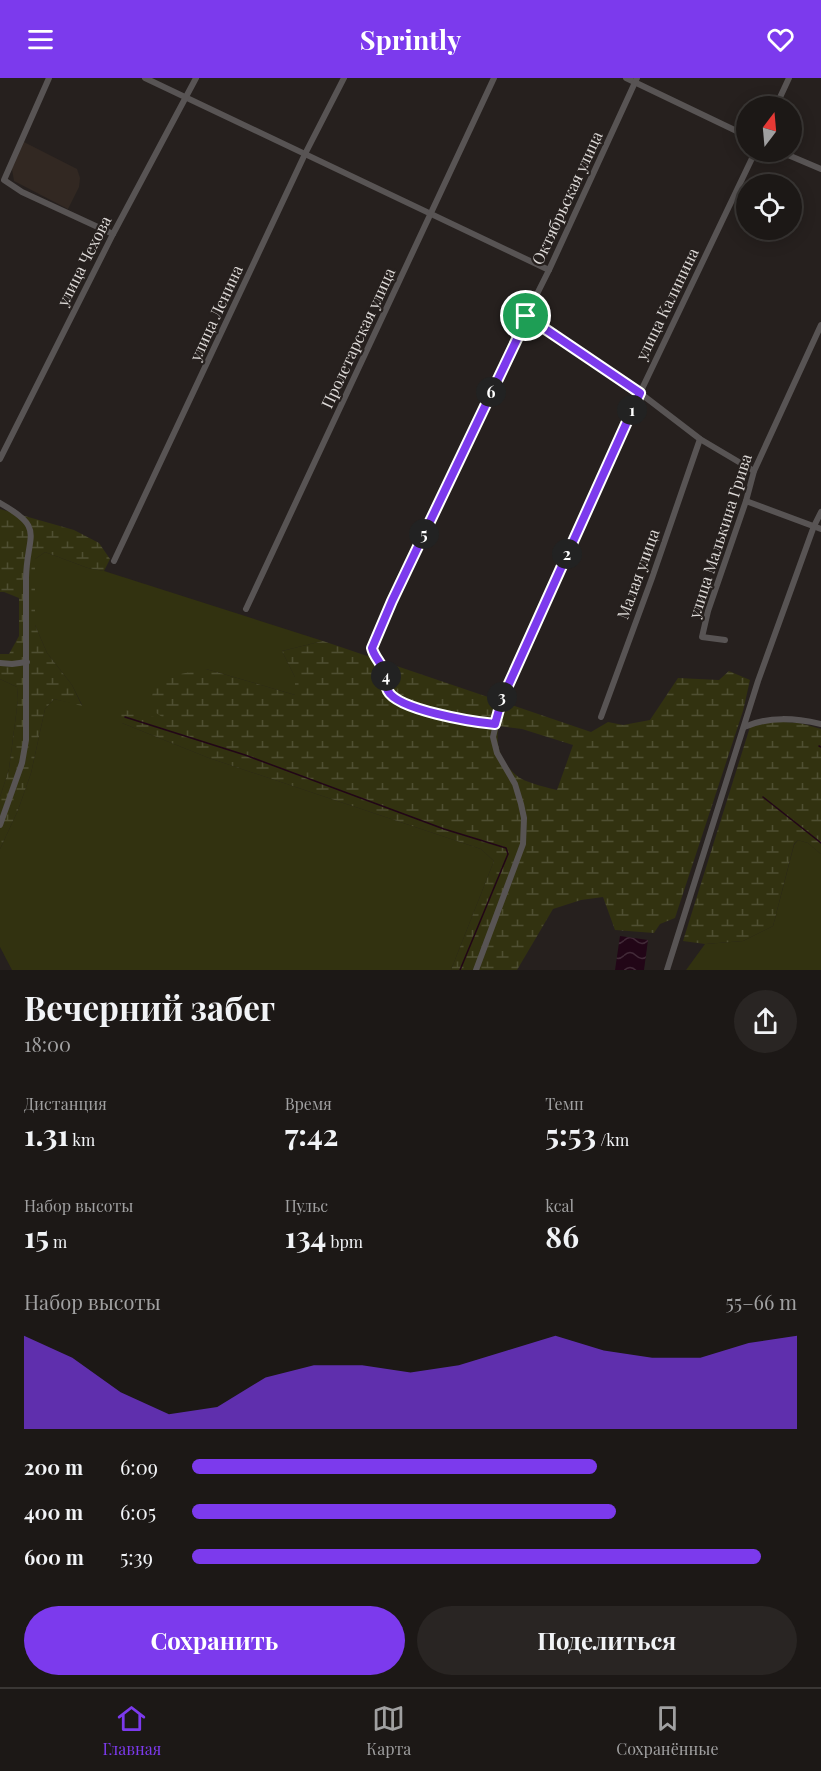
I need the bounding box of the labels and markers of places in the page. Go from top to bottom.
pin [500,290,551,341]
pin: 6 [476,377,506,407]
pin: 1 [617,395,647,425]
pin: 5 [409,519,439,549]
pin: 2 [552,539,582,569]
pin: 4 [371,661,401,691]
pin: 3 [487,682,517,712]

